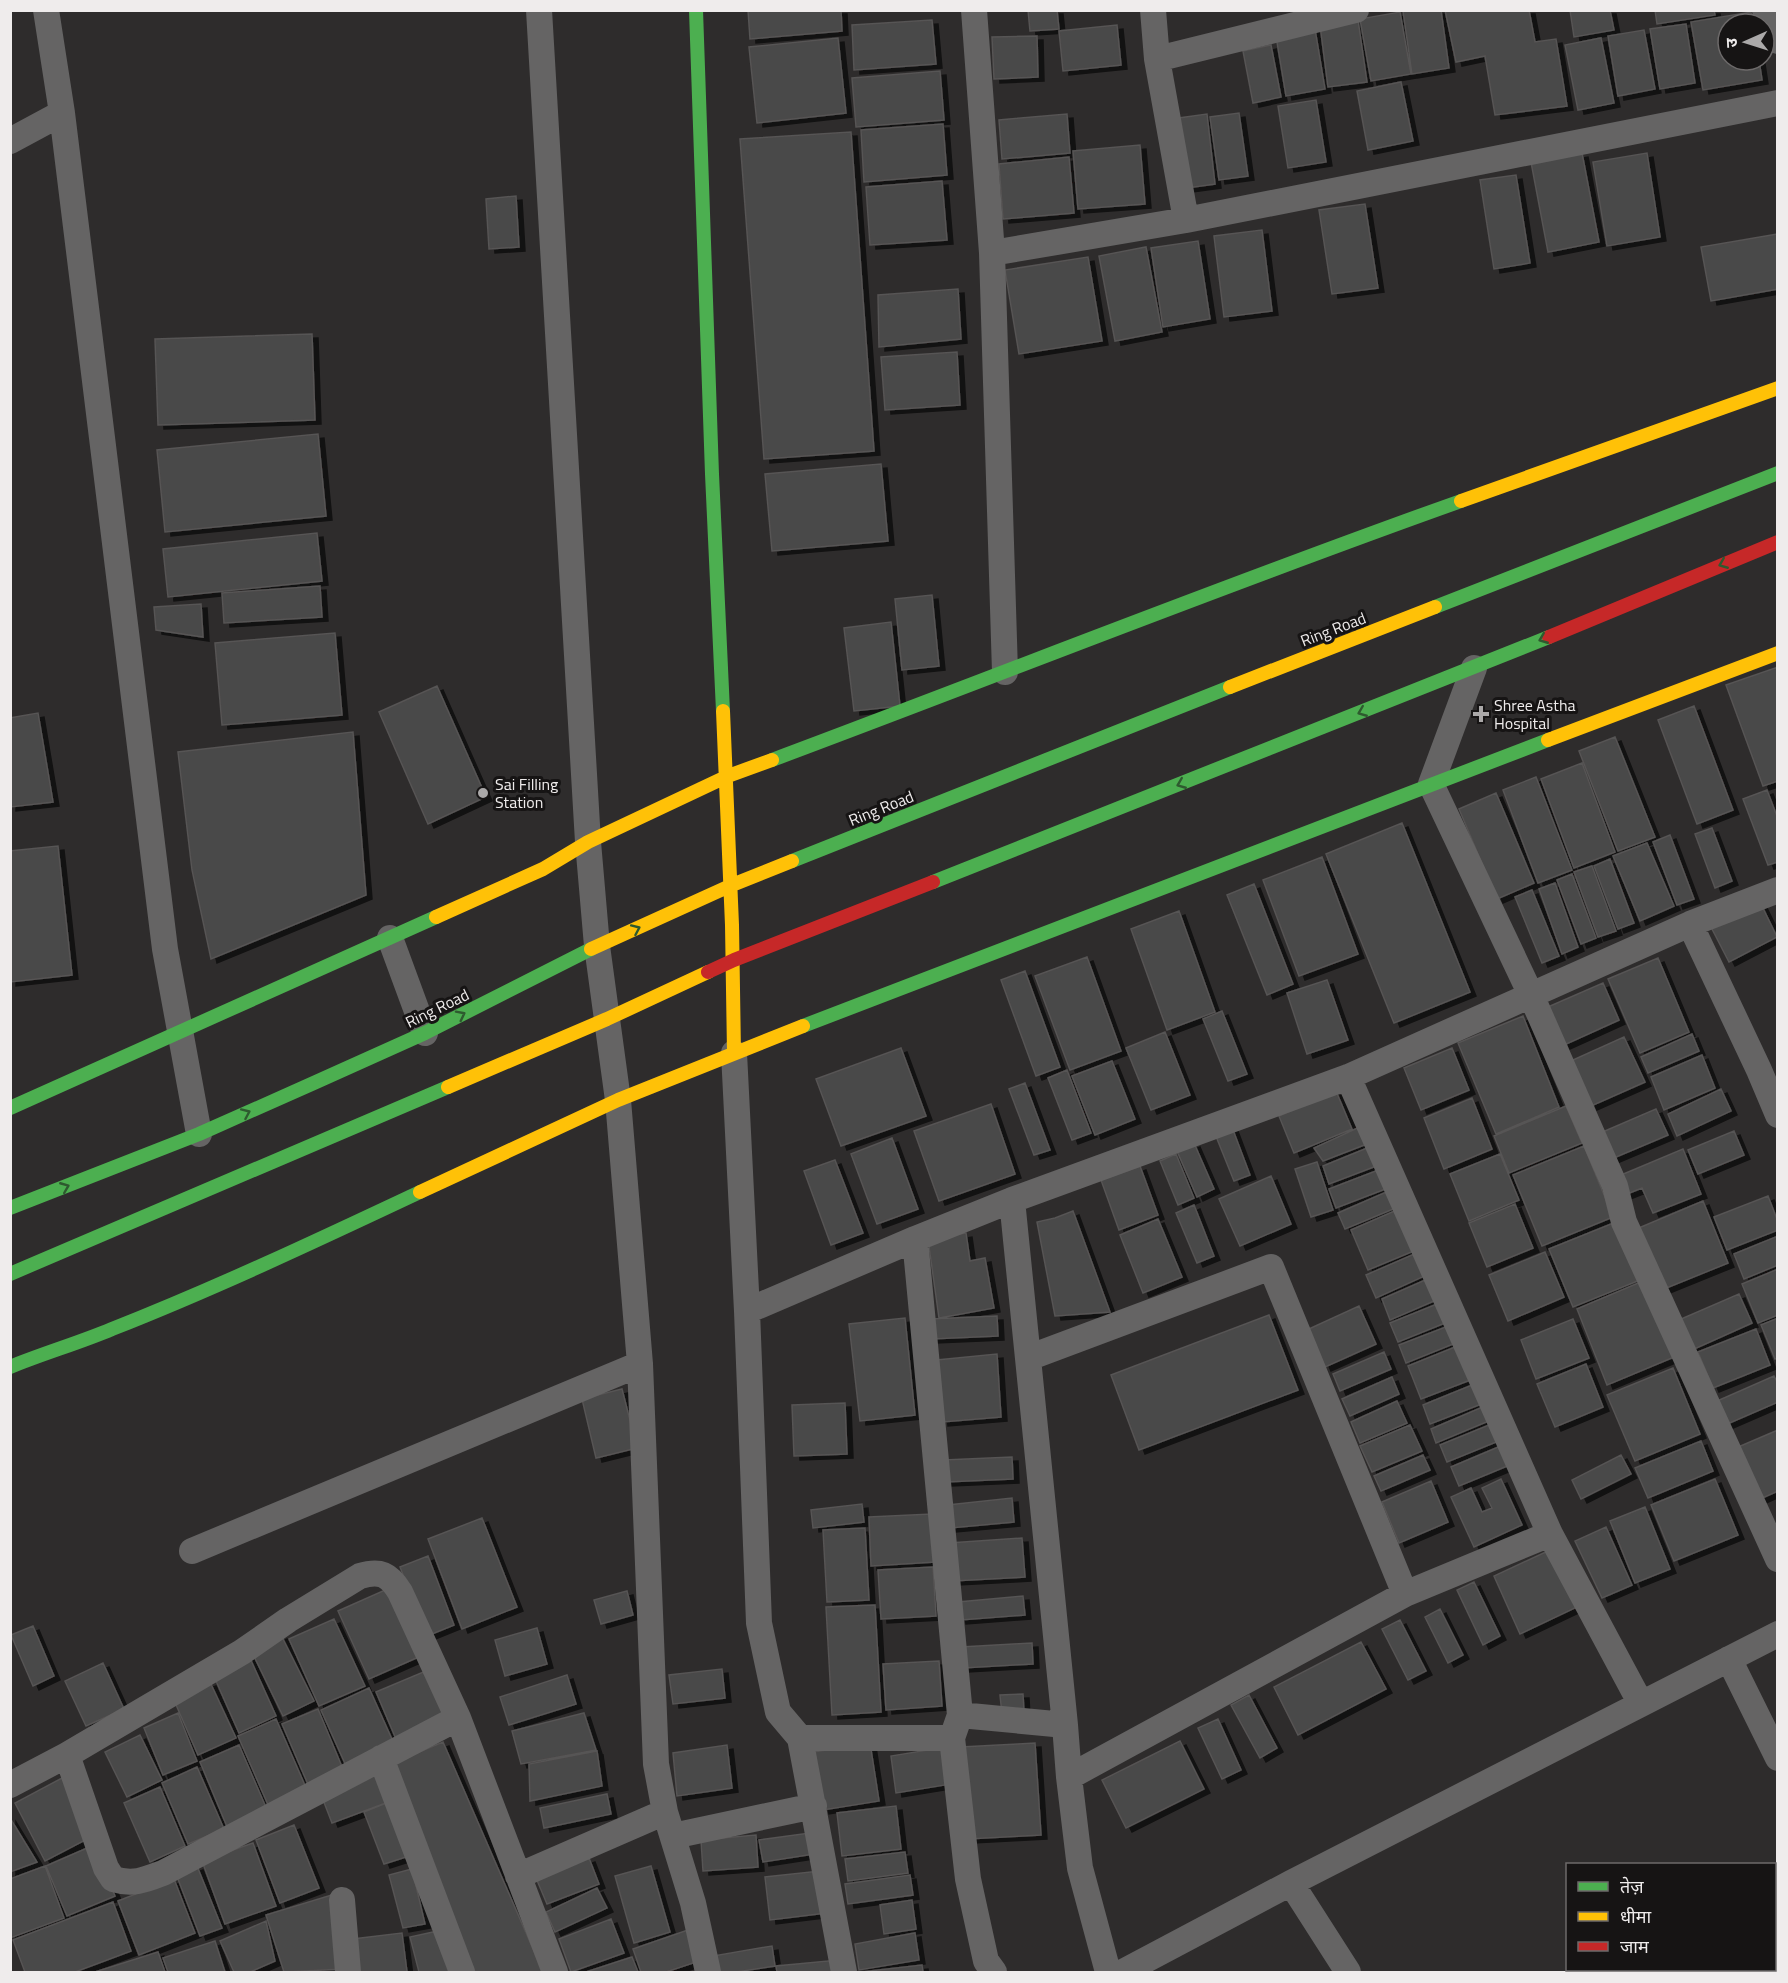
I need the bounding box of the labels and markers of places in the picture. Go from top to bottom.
place label: Shree Astha Hospital [1494,693,1576,735]
marker: Shree Astha Hospital [1472,705,1490,723]
place label: Sai Filling Station [495,772,558,814]
marker: Sai Filling Station [476,786,490,800]

